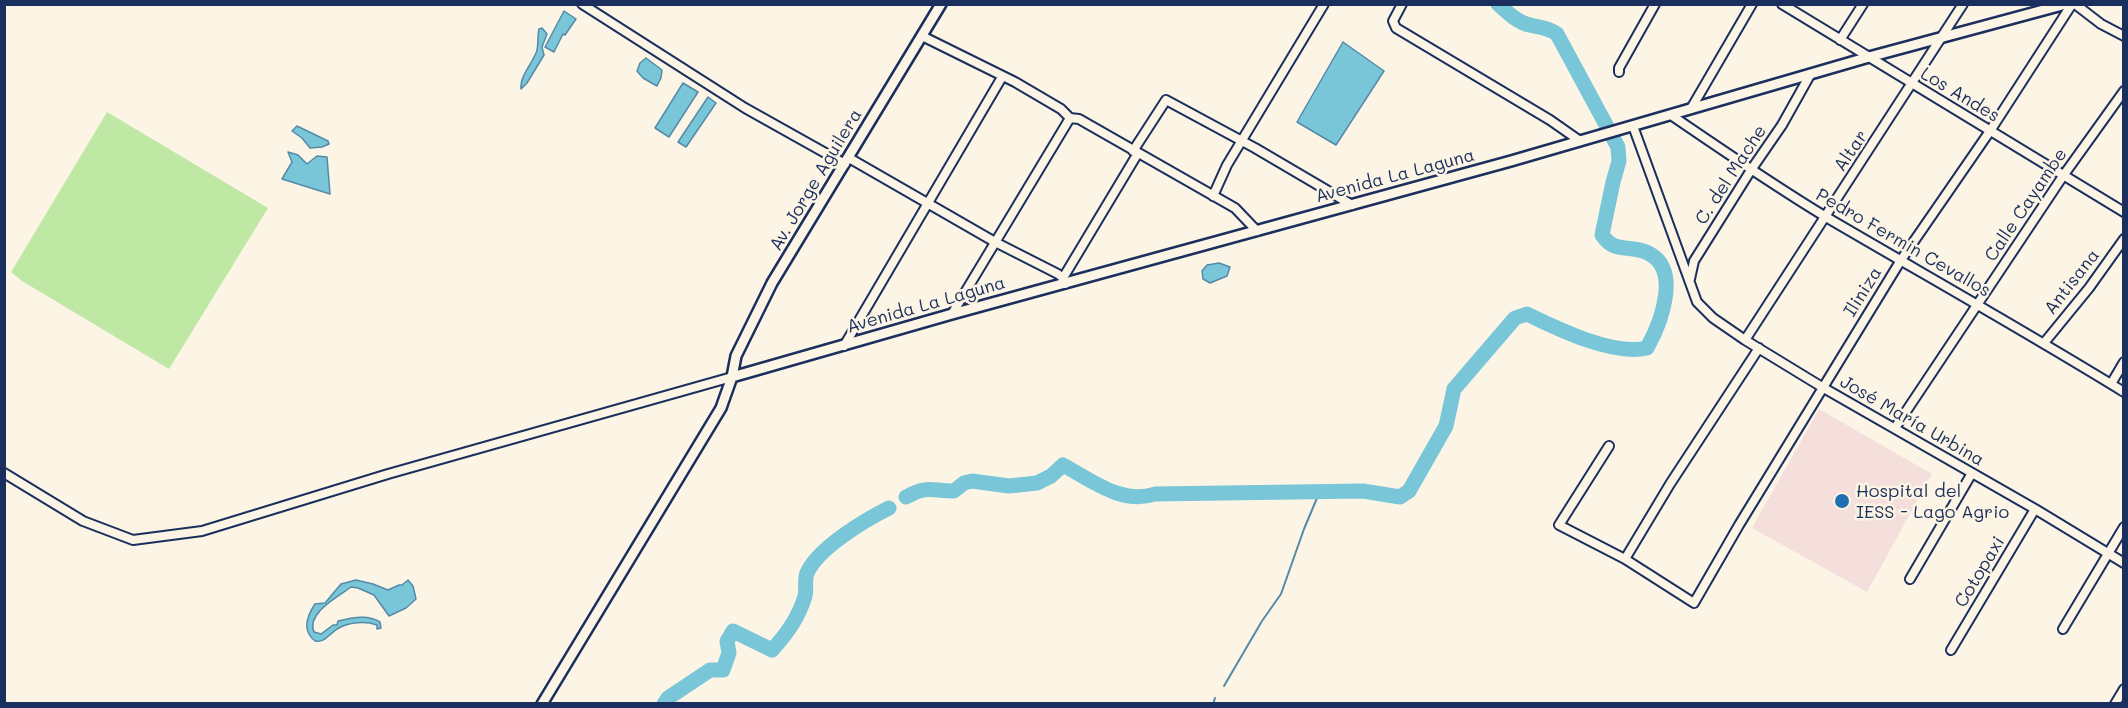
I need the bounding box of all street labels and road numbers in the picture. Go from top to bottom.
street label: Los Andes [1917,63,2003,127]
street label: Av. Jorge Aguilera [765,105,867,255]
street label: C. del Mache [1691,121,1771,229]
street label: Altar [1829,126,1873,176]
street label: Avenida La Laguna [1313,144,1477,208]
street label: Calle Cayambe [1980,144,2072,266]
street label: Pedro Fermin Cevallos [1812,184,1994,302]
street label: Antisana [2040,245,2104,319]
street label: Iliniza [1839,263,1887,321]
street label: Avenida La Laguna [844,272,1008,338]
street label: José María Urbina [1836,371,1988,471]
street label: Cotopaxi [1950,533,2010,611]

